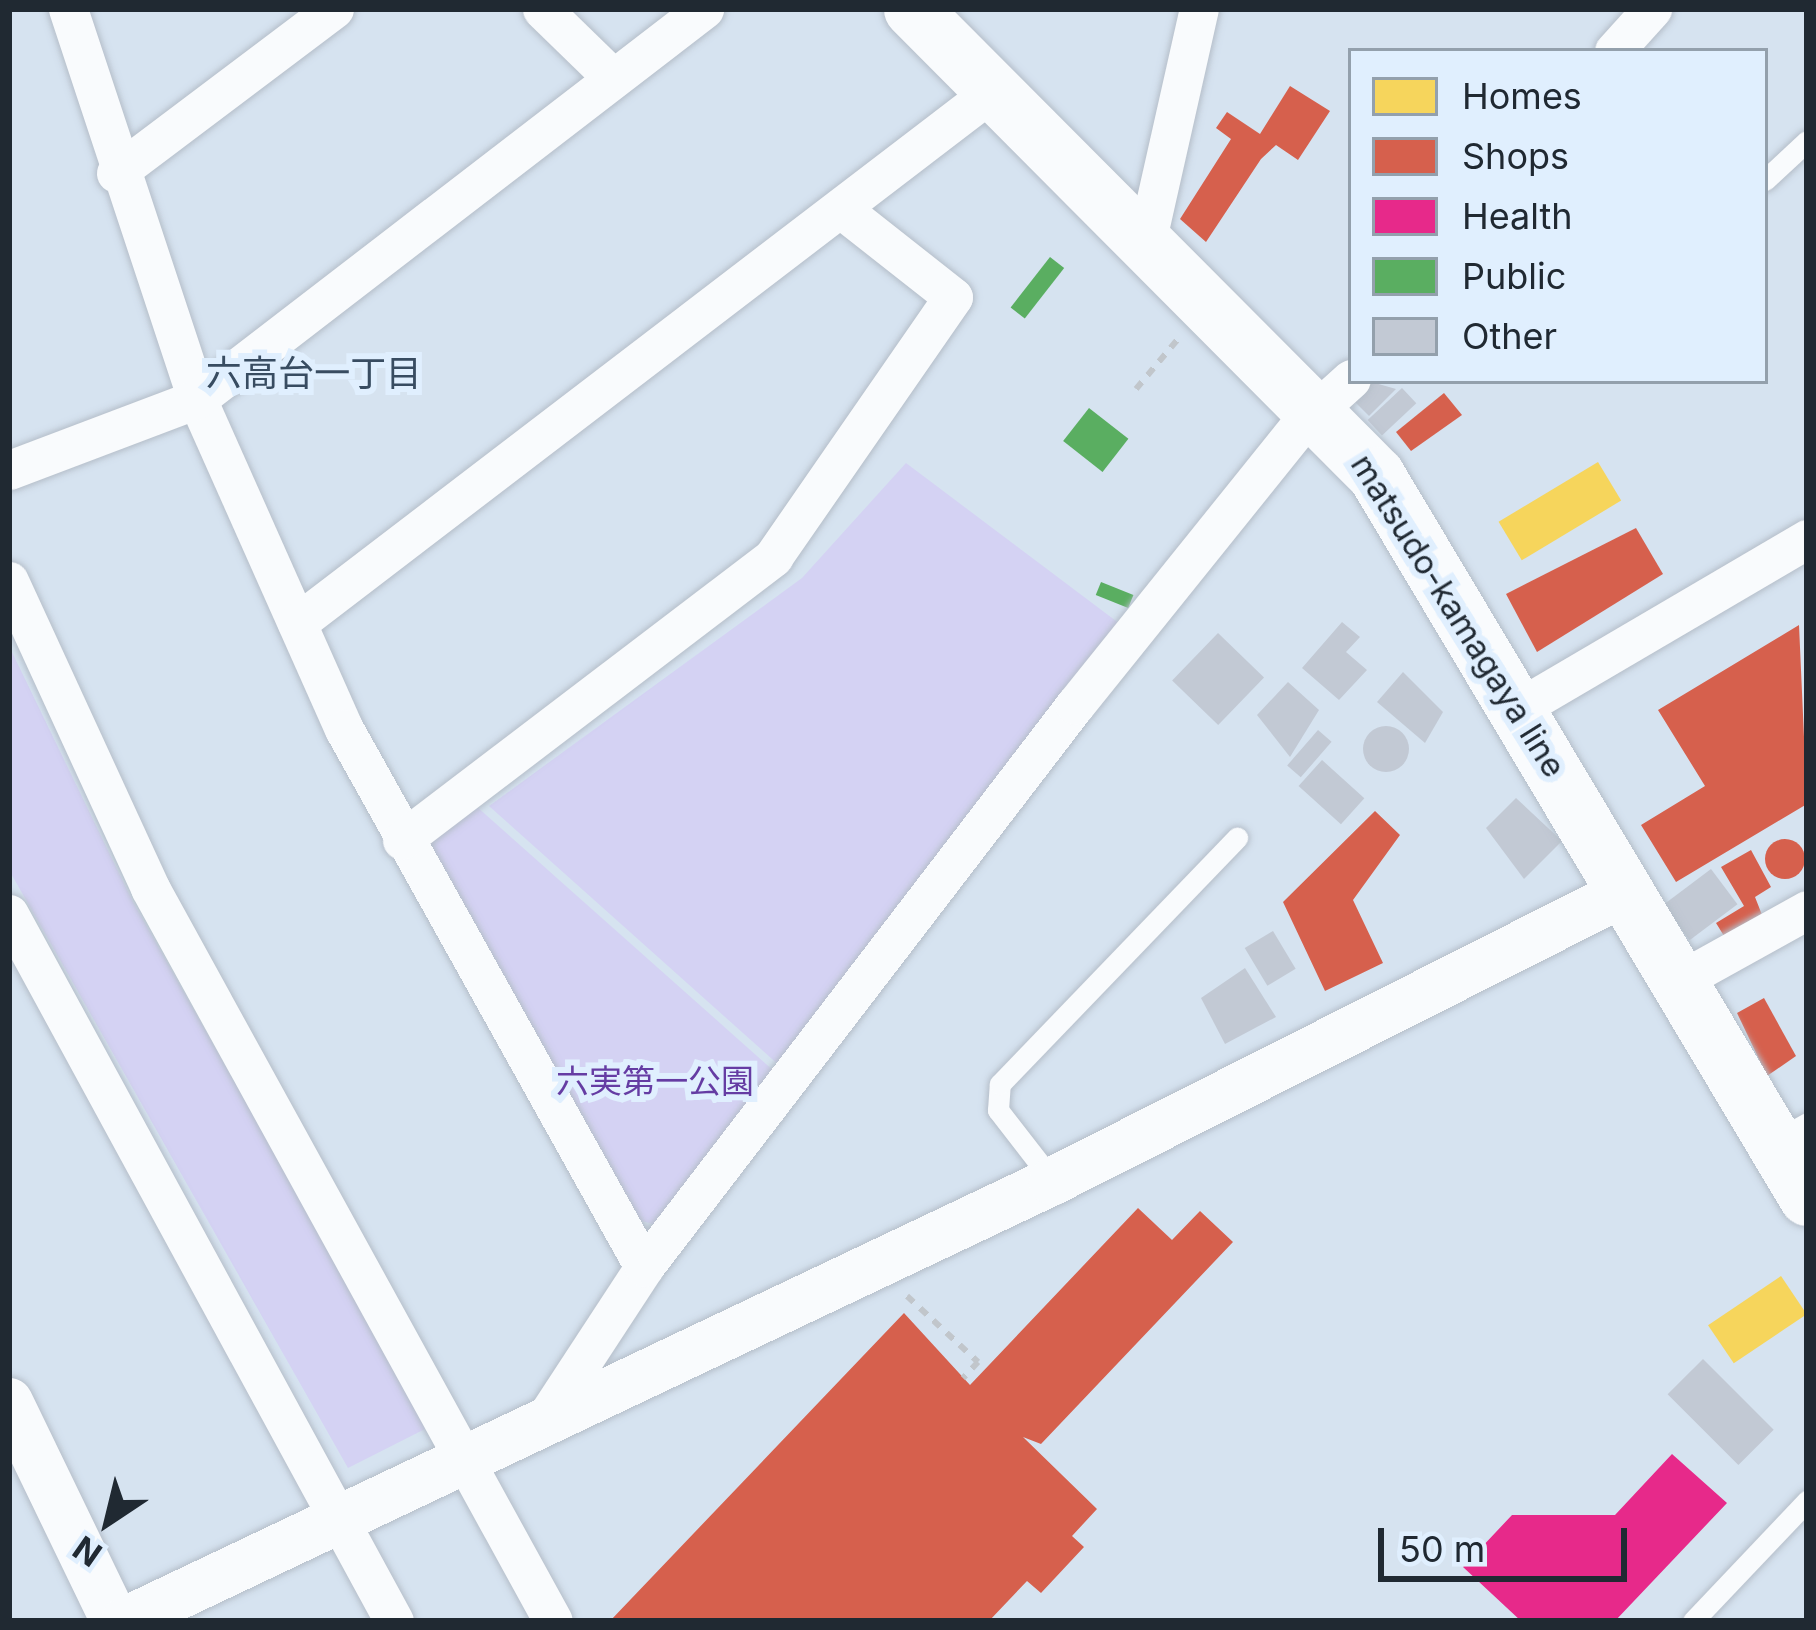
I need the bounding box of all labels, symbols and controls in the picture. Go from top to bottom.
legend [1348,48,1768,384]
text: Homes [1462,74,1582,118]
text: Shops [1462,134,1569,178]
text: Health [1462,194,1573,238]
text: Public [1462,254,1566,298]
text: Other [1462,314,1557,358]
district label: 六高台一丁目 [206,352,422,396]
street label: matsudo-kamagaya line [1342,447,1574,785]
park label: 六実第一公園 [556,1062,754,1102]
north arrow [48,1462,168,1582]
scale bar [1384,1504,1633,1578]
text: 50 m [1399,1527,1485,1571]
text: N [66,1528,109,1575]

